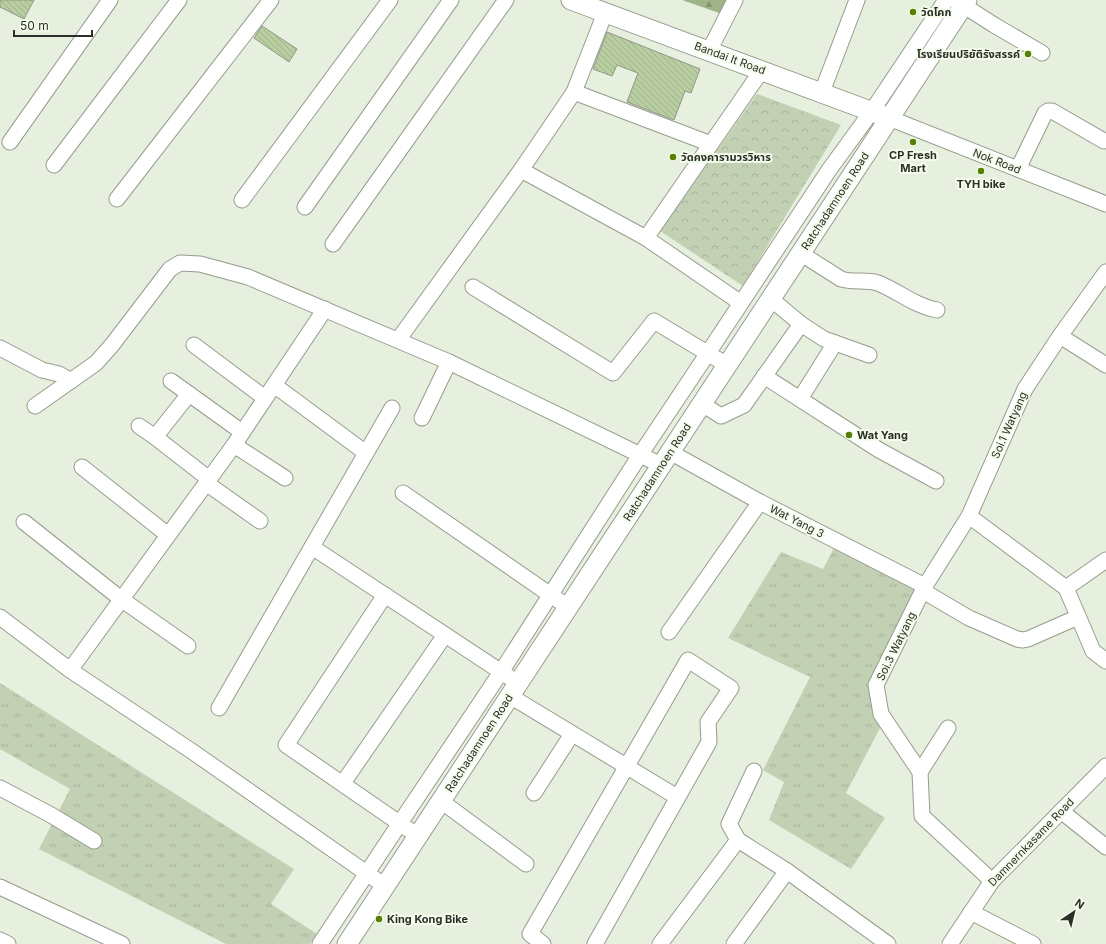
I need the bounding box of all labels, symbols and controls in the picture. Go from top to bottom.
place label: วัดโคก [921,5,951,19]
marker: วัดโคก [908,7,918,17]
scale bar [14,12,92,38]
text: 50 m [20,18,49,33]
street label: Bandai It Road [692,39,768,77]
place label: โรงเรียนปริยัติรังสรรค์ [917,47,1020,61]
marker: โรงเรียนปริยัติรังสรรค์ [1023,49,1033,59]
marker: CP Fresh Mart [908,137,918,147]
street label: Nok Road [971,145,1023,177]
place label: CP Fresh Mart [889,148,937,175]
street label: Ratchadamnoen Road [798,149,872,253]
place label: วัดคงคารามวรวิหาร [681,150,771,164]
marker: วัดคงคารามวรวิหาร [668,152,678,162]
marker: TYH bike [976,166,986,176]
place label: TYH bike [957,177,1006,191]
street label: Soi.1 Watyang [988,389,1030,461]
street label: Ratchadamnoen Road [620,420,694,524]
place label: Wat Yang [857,428,908,442]
marker: Wat Yang [844,430,854,440]
street label: Wat Yang 3 [767,501,827,541]
street label: Soi.3 Watyang [873,609,919,683]
street label: Ratchadamnoen Road [442,691,516,795]
street label: Damnernkasame Road [985,795,1077,889]
north arrow [1054,892,1094,932]
text: N [1072,896,1087,912]
place label: King Kong Bike [387,912,468,926]
marker: King Kong Bike [374,914,384,924]

